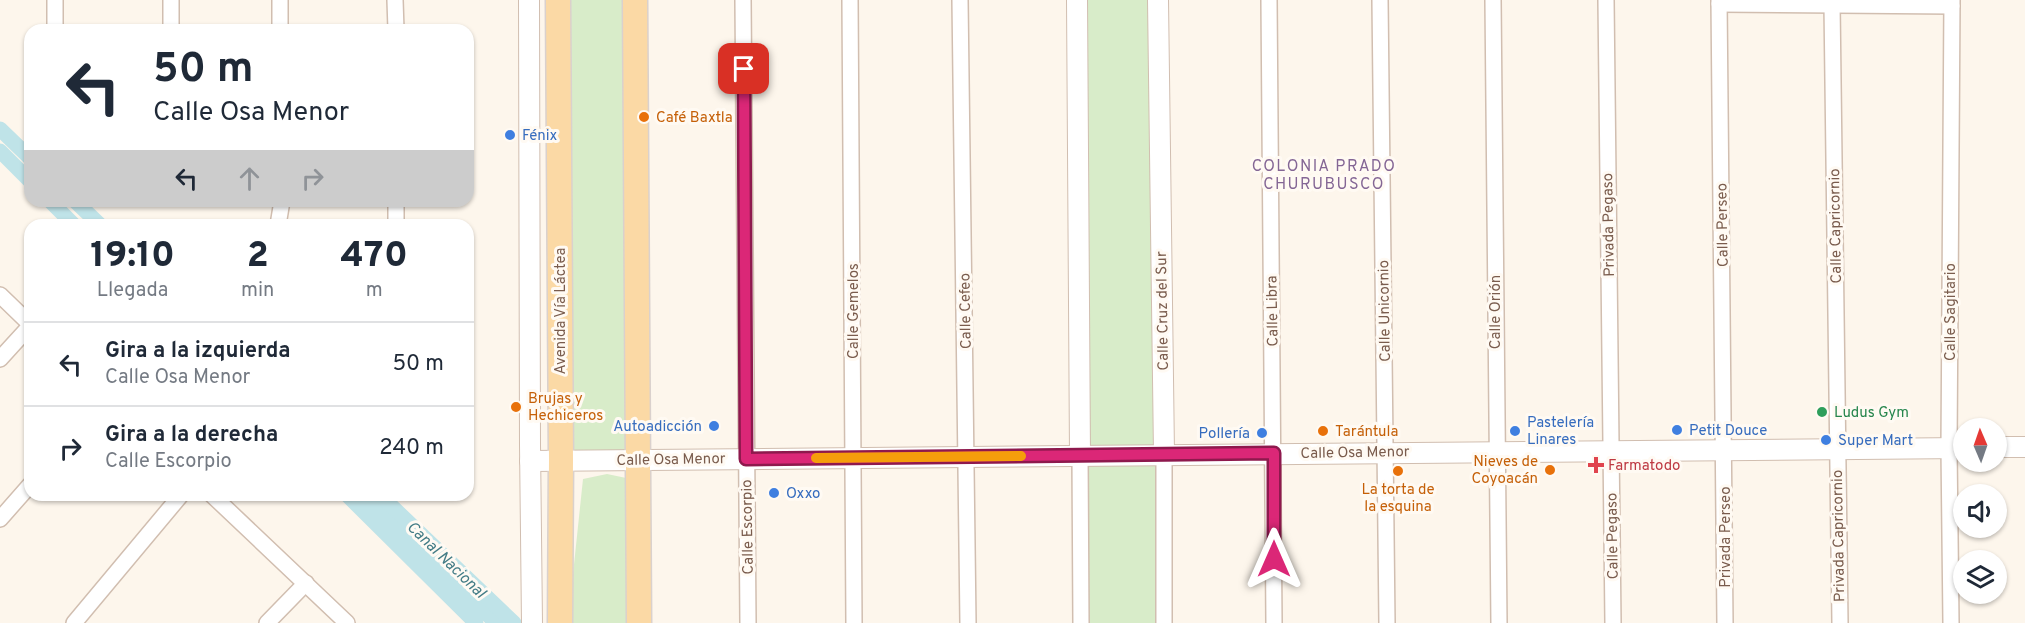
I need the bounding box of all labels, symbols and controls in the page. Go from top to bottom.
pin [718,43,769,94]
text: 50 m [153,44,254,97]
icon: left [54,48,132,126]
icon: arrive [727,52,760,85]
text: Calle Osa Menor [153,96,349,130]
place label: Café Baxtla [656,109,733,128]
marker: Café Baxtla [637,110,651,124]
place label: Fénix [522,127,558,146]
marker: Fénix [503,128,517,142]
district label: COLONIA PRADO CHURUBUSCO [1252,157,1396,195]
icon: left [170,162,203,195]
icon: ahead [233,162,266,195]
icon: right [296,162,329,195]
street label: Calle Capricornio [1826,168,1847,284]
street label: Privada Pegaso [1599,173,1620,277]
street label: Calle Perseo [1713,183,1734,267]
text: 19:10 [90,234,175,280]
text: 2 [247,234,269,280]
text: 470 [340,234,408,280]
street label: Avenida Vía Láctea [552,248,571,374]
street label: Calle Cruz del Sur [1153,251,1174,371]
street label: Calle Unicornio [1375,260,1396,362]
street label: Calle Gemelos [845,263,864,359]
street label: Calle Sagitario [1942,263,1961,361]
street label: Calle Cefeo [956,273,977,349]
street label: Calle Libra [1263,275,1284,347]
street label: Calle Orión [1487,275,1506,349]
text: Llegada [97,278,168,304]
text: min [241,278,274,304]
text: m [366,278,383,304]
text: Gira a la izquierda [105,338,291,365]
icon: left [54,348,87,381]
text: 50 m [392,351,444,378]
text: Calle Osa Menor [105,365,250,391]
place label: Brujas y Hechiceros [528,390,603,426]
marker: Brujas y Hechiceros [509,400,523,414]
place label: Ludus Gym [1834,404,1909,423]
marker: Ludus Gym [1815,405,1829,419]
place label: Pastelería Linares [1527,414,1594,450]
place label: Autoadicción [613,418,702,437]
north arrow [1953,418,2007,472]
map controls [1953,418,2007,604]
marker: Autoadicción [707,419,721,433]
text: Gira a la derecha [105,422,278,449]
place label: Petit Douce [1689,422,1767,441]
place label: Tarántula [1335,423,1398,442]
marker: Petit Douce [1670,423,1684,437]
marker: Tarántula [1316,424,1330,438]
marker: Pastelería Linares [1508,424,1522,438]
place label: Pollería [1199,425,1250,444]
marker: Pollería [1255,426,1269,440]
icon: right [54,432,87,465]
place label: Super Mart [1838,432,1913,451]
marker: Super Mart [1819,433,1833,447]
text: 240 m [379,435,444,462]
street label: Calle Osa Menor [1300,443,1410,464]
text: Calle Escorpio [105,449,232,475]
street label: Calle Osa Menor [616,450,726,471]
place label: Nieves de Coyoacán [1472,453,1538,489]
place label: Farmatodo [1608,457,1680,476]
marker: Farmatodo [1589,458,1603,472]
marker: Nieves de Coyoacán [1543,463,1557,477]
marker: La torta de la esquina [1391,464,1405,478]
street label: Privada Capricornio [1829,470,1850,602]
street label: Calle Escorpio [738,479,759,575]
place label: La torta de la esquina [1361,481,1435,517]
button: sound [1953,484,2007,538]
place label: Oxxo [786,485,820,504]
marker: Oxxo [767,486,781,500]
street label: Privada Perseo [1717,486,1736,588]
street label: Calle Pegaso [1603,493,1624,579]
water label: Canal Nacional [402,518,490,604]
position arrow [1242,527,1306,591]
button: layers [1953,550,2007,604]

